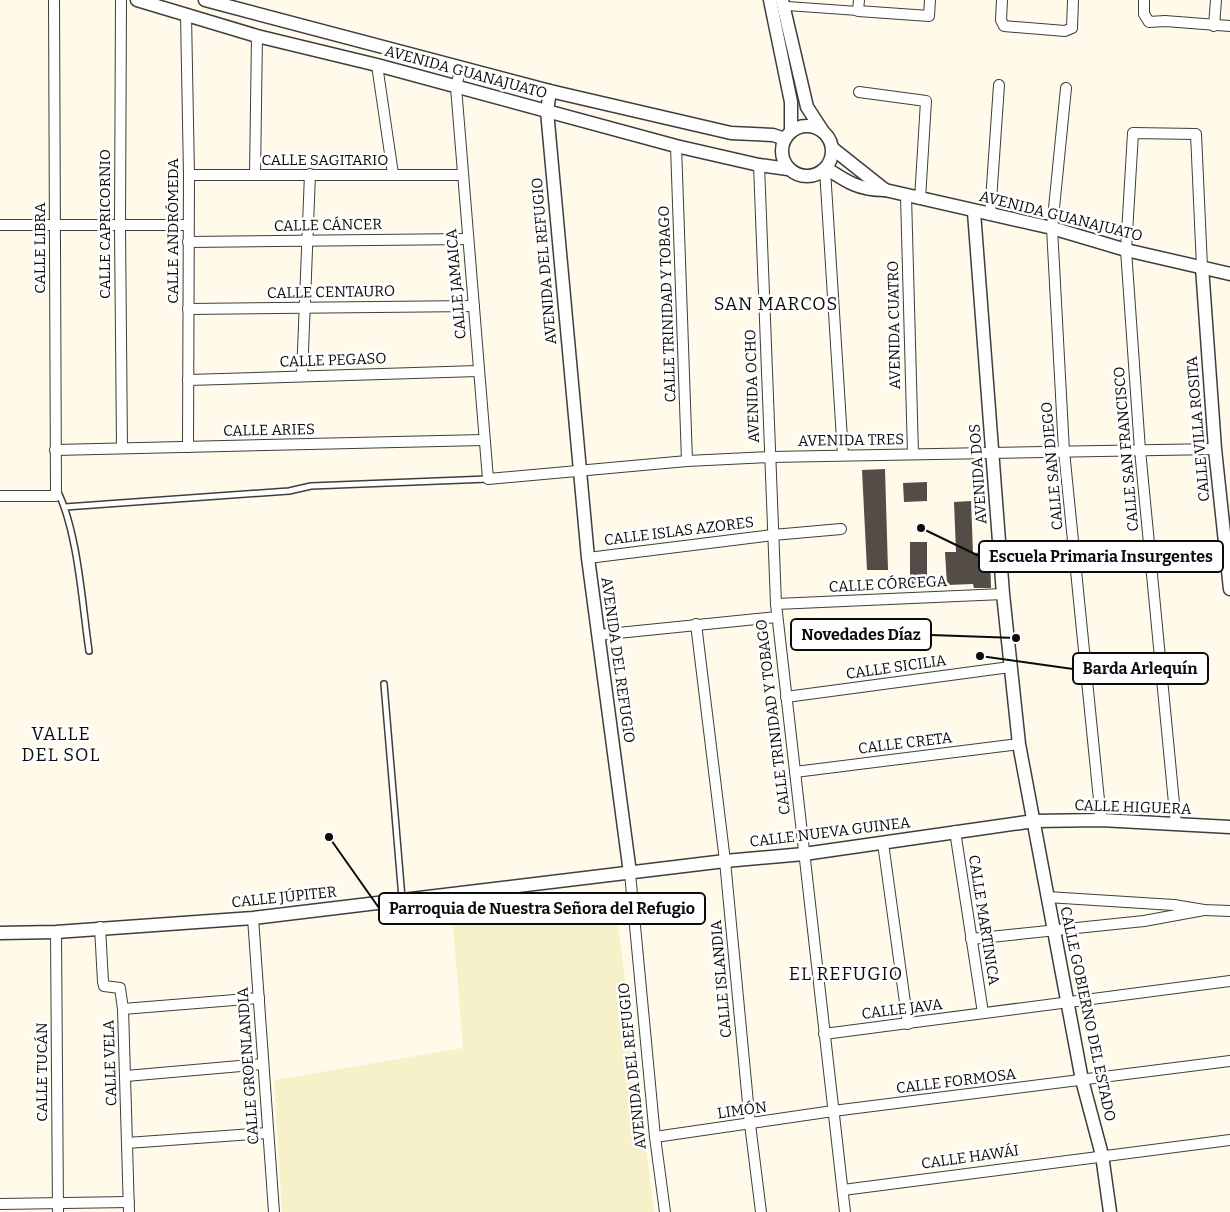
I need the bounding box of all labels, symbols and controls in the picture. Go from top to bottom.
street label: AVENIDA GUANAJUATO [383,42,549,102]
street label: CALLE CAPRICORNIO [96,149,114,299]
street label: CALLE SAGITARIO [261,151,389,169]
street label: CALLE ANDRÓMEDA [164,158,182,304]
street label: AVENIDA DEL REFUGIO [528,177,560,345]
street label: AVENIDA GUANAJUATO [978,187,1144,245]
street label: CALLE LIBRA [31,202,49,294]
street label: CALLE TRINIDAD Y TOBAGO [655,205,679,403]
street label: CALLE CÁNCER [274,215,382,235]
street label: CALLE JAMAICA [442,228,470,340]
street label: AVENIDA CUATRO [884,261,904,389]
street label: CALLE CENTAURO [267,282,395,302]
district label: SAN MARCOS [714,293,838,315]
street label: AVENIDA OCHO [741,329,763,443]
street label: CALLE PEGASO [279,349,387,371]
street label: CALLE VILLA ROSITA [1183,355,1213,503]
street label: CALLE SAN FRANCISCO [1110,366,1142,532]
street label: CALLE SAN DIEGO [1037,401,1067,531]
street label: CALLE ARIES [223,420,315,440]
street label: AVENIDA DOS [966,423,990,525]
street label: AVENIDA TRES [798,430,904,450]
street label: CALLE ISLAS AZORES [603,513,755,549]
callout: Escuela Primaria Insurgentes [979,541,1223,572]
text: Escuela Primaria Insurgentes [989,547,1213,566]
street label: CALLE CÓRCEGA [828,572,948,596]
street label: AVENIDA DEL REFUGIO [597,576,639,744]
street label: CALLE TRINIDAD Y TOBAGO [752,618,794,816]
callout: Novedades Díaz [791,619,931,650]
text: Novedades Díaz [801,625,921,644]
street label: CALLE SICILIA [845,651,948,683]
callout: Barda Arlequín [1073,653,1208,684]
text: Barda Arlequín [1083,659,1198,678]
district label: VALLE DEL SOL [22,723,100,766]
street label: CALLE CRETA [857,728,953,758]
street label: CALLE HIGUERA [1074,796,1192,818]
street label: CALLE NUEVA GUINEA [749,813,912,851]
street label: CALLE MARTINICA [965,854,1003,987]
street label: CALLE JÚPITER [231,883,338,911]
callout: Parroquia de Nuestra Señora del Refugio [379,893,705,924]
text: Parroquia de Nuestra Señora del Refugio [389,899,695,918]
street label: CALLE GOBIERNO DEL ESTADO [1056,905,1120,1123]
street label: CALLE ISLANDIA [707,919,735,1039]
district label: EL REFUGIO [789,963,903,985]
street label: AVENIDA DEL REFUGIO [614,982,650,1150]
street label: CALLE GROENLANDIA [233,986,262,1145]
street label: CALLE JAVA [861,995,944,1023]
street label: CALLE VELA [99,1019,121,1106]
street label: CALLE TUCÁN [33,1022,51,1122]
street label: CALLE FORMOSA [895,1065,1017,1097]
street label: LIMÓN [716,1098,768,1122]
street label: CALLE HAWÁI [920,1141,1020,1173]

